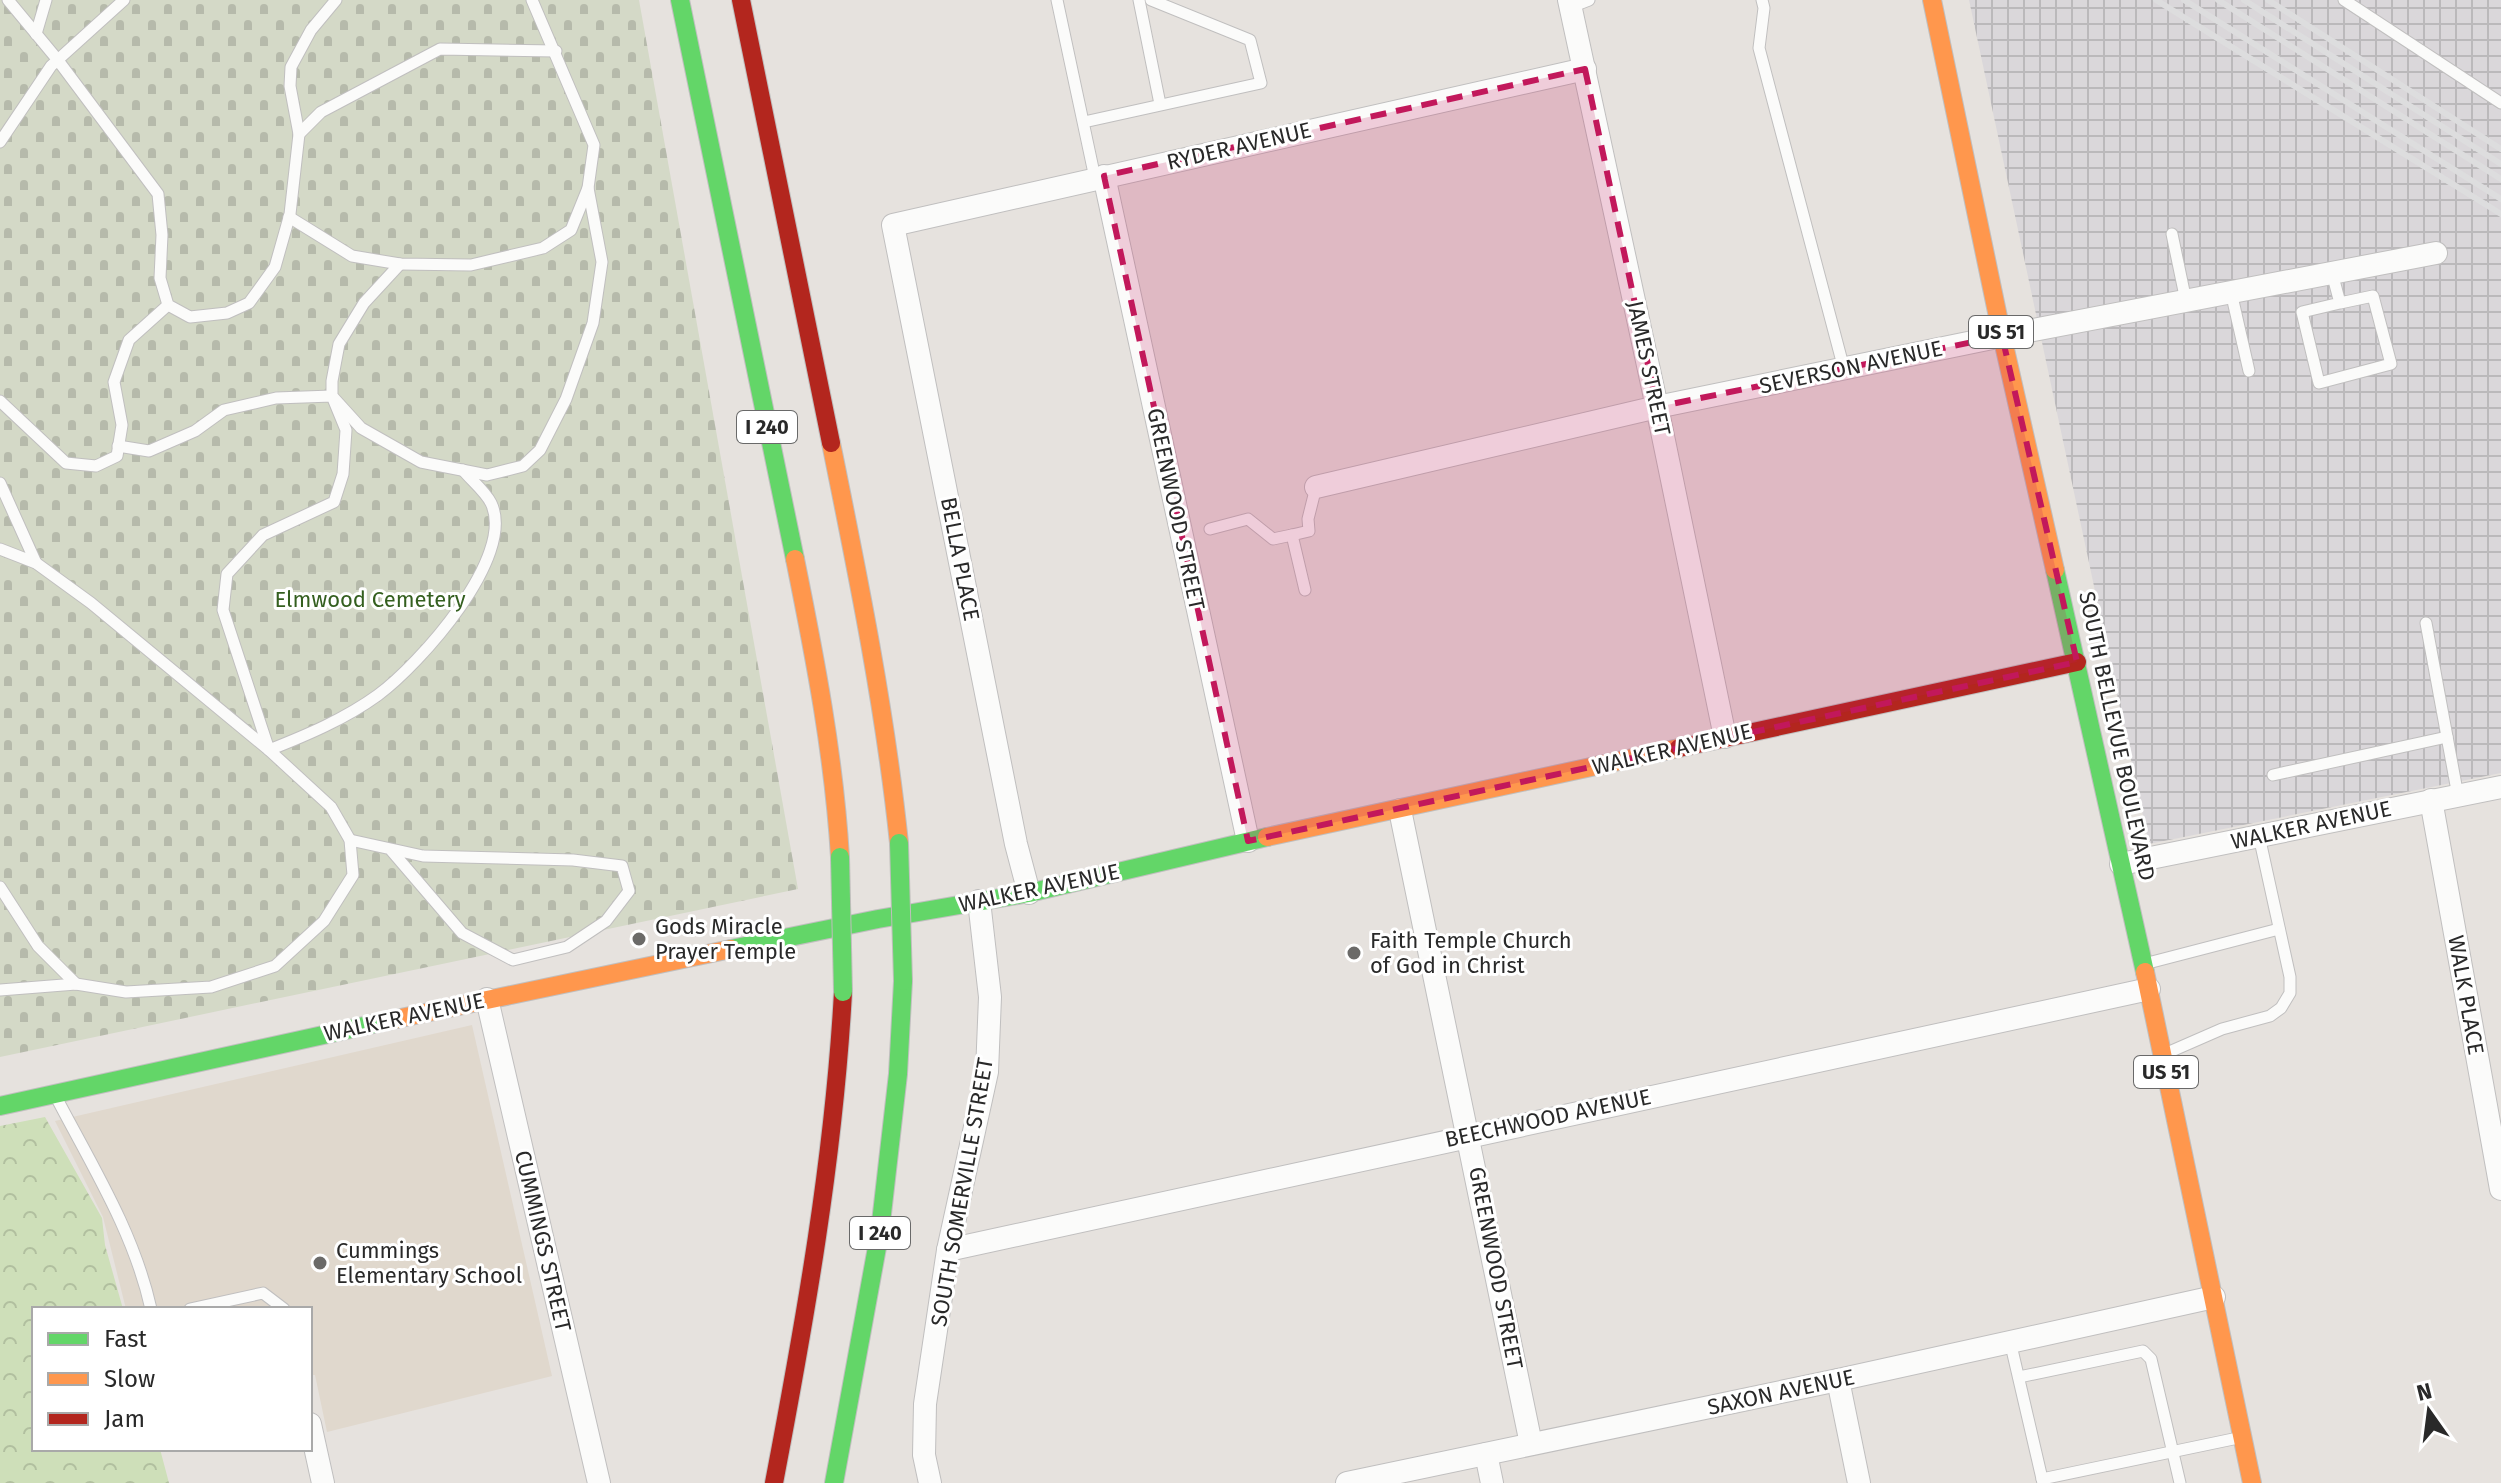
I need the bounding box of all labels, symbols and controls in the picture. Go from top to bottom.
street label: RYDER AVENUE [1164,116,1314,176]
street label: JAMES STREET [1622,298,1677,438]
road number: US 51 [1969,316,2033,348]
street label: SEVERSON AVENUE [1757,334,1945,400]
street label: GREENWOOD STREET [1141,406,1211,613]
road number: I 240 [737,411,797,443]
street label: BELLA PLACE [935,495,985,623]
park label: Elmwood Cemetery [274,586,466,613]
street label: SOUTH BELLEVUE BOULEVARD [2073,589,2161,883]
street label: WALKER AVENUE [1589,717,1755,781]
street label: WALKER AVENUE [2228,795,2394,855]
street label: WALKER AVENUE [956,858,1122,918]
place label: Gods Miracle Prayer Temple [655,913,796,965]
place label: Faith Temple Church of God in Christ [1370,927,1572,979]
marker: Gods Miracle Prayer Temple [630,930,648,948]
street label: WALK PLACE [2442,933,2490,1057]
marker: Faith Temple Church of God in Christ [1345,944,1363,962]
street label: WALKER AVENUE [321,987,487,1047]
street label: SOUTH SOMERVILLE STREET [925,1055,999,1328]
road number: US 51 [2134,1056,2198,1088]
street label: BEECHWOOD AVENUE [1442,1083,1654,1153]
street label: CUMMINGS STREET [509,1148,577,1335]
street label: GREENWOOD STREET [1463,1165,1529,1372]
road number: I 240 [850,1217,910,1249]
place label: Cummings Elementary School [336,1237,522,1289]
marker: Cummings Elementary School [311,1254,329,1272]
legend [32,1307,312,1451]
text: Fast [104,1325,147,1353]
street label: SAXON AVENUE [1705,1363,1857,1421]
text: Slow [104,1365,155,1393]
north arrow [2389,1371,2469,1451]
text: N [2414,1377,2435,1407]
text: Jam [104,1405,145,1433]

